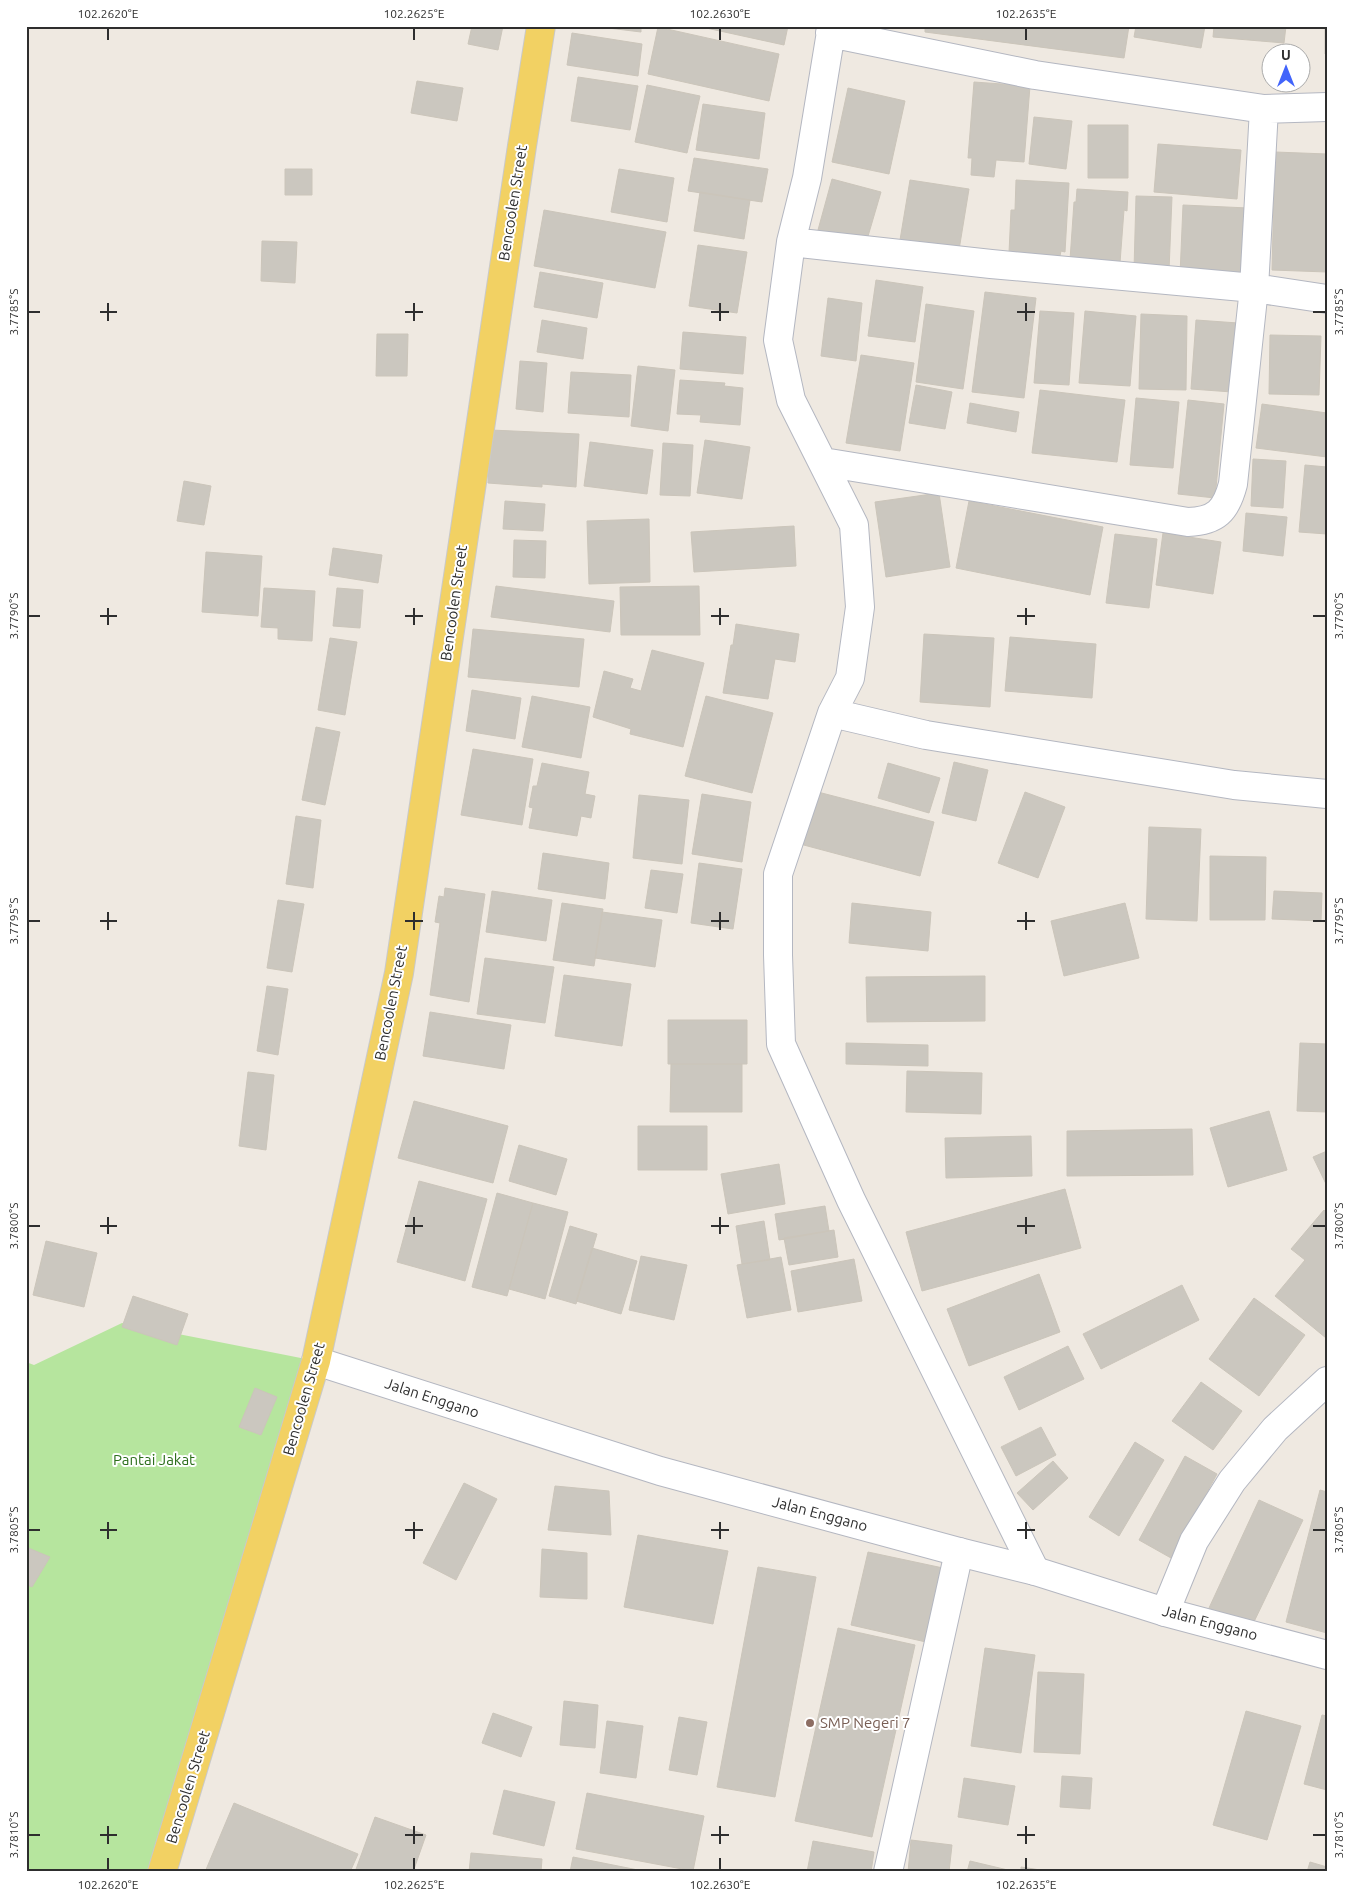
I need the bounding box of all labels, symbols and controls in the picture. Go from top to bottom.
text: 102.2620°E [78,7,139,20]
text: 102.2625°E [384,7,445,20]
text: 102.2630°E [690,7,751,20]
text: 102.2635°E [996,7,1057,20]
north arrow [1260,42,1310,92]
text: U [1281,47,1291,63]
street label: Bencoolen Street [495,144,530,262]
text: 3.7785°S [7,289,20,335]
text: 3.7785°S [1332,289,1345,335]
street label: Bencoolen Street [437,544,470,662]
text: 3.7790°S [7,593,20,639]
text: 3.7790°S [1332,593,1345,639]
text: 3.7795°S [7,898,20,944]
text: 3.7795°S [1332,898,1345,944]
street label: Bencoolen Street [371,944,410,1062]
text: 3.7800°S [7,1203,20,1249]
text: 3.7800°S [1332,1203,1345,1249]
street label: Bencoolen Street [279,1340,328,1457]
street label: Jalan Enggano [383,1374,481,1421]
park label: Pantai Jakat [113,1451,195,1468]
street label: Jalan Enggano [771,1493,870,1534]
text: 3.7805°S [7,1507,20,1553]
text: 3.7805°S [1332,1507,1345,1553]
street label: Jalan Enggano [1161,1602,1260,1643]
place label: SMP Negeri 7 [820,1714,910,1731]
marker: SMP Negeri 7 [804,1717,816,1729]
street label: Bencoolen Street [162,1728,213,1845]
text: 3.7810°S [7,1812,20,1858]
text: 3.7810°S [1332,1812,1345,1858]
text: 102.2620°E [78,1878,139,1891]
text: 102.2625°E [384,1878,445,1891]
text: 102.2630°E [690,1878,751,1891]
text: 102.2635°E [996,1878,1057,1891]

